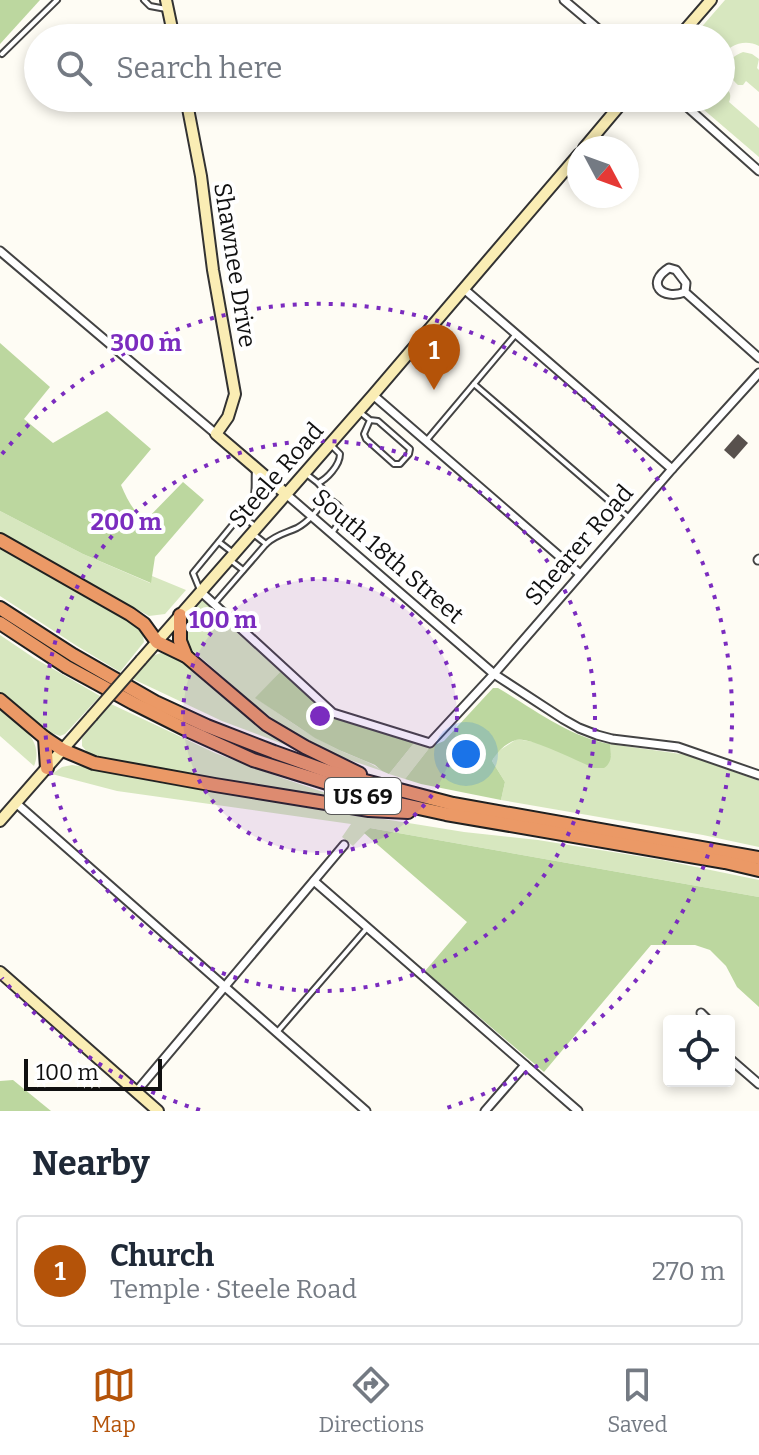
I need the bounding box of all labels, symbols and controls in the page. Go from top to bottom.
search box [24,24,735,112]
icon: search [52,46,96,90]
text: Search here [116,50,283,86]
north arrow [567,136,639,208]
street label: Shawnee Drive [208,181,262,349]
pin: 1 [408,324,460,390]
text: 300 m [110,329,182,357]
street label: Steele Road [223,417,329,533]
street label: Shearer Road [519,479,639,611]
street label: South 18th Street [307,483,469,629]
text: 200 m [90,508,162,536]
text: 100 m [189,606,257,634]
centre of rings [306,702,334,730]
your location [446,734,486,774]
road number: US 69 [325,778,401,814]
map controls [663,1015,735,1087]
button: locate [663,1015,735,1087]
scale bar [24,1055,162,1091]
text: 100 m [36,1059,99,1086]
text: Nearby [32,1143,150,1184]
text: Church [110,1238,214,1274]
text: 1 [54,1256,66,1287]
text: 270 m [652,1256,725,1287]
text: Temple · Steele Road [110,1274,357,1305]
tab: Map [91,1363,136,1438]
tab: Directions [319,1363,424,1438]
tab: Saved [607,1363,668,1438]

